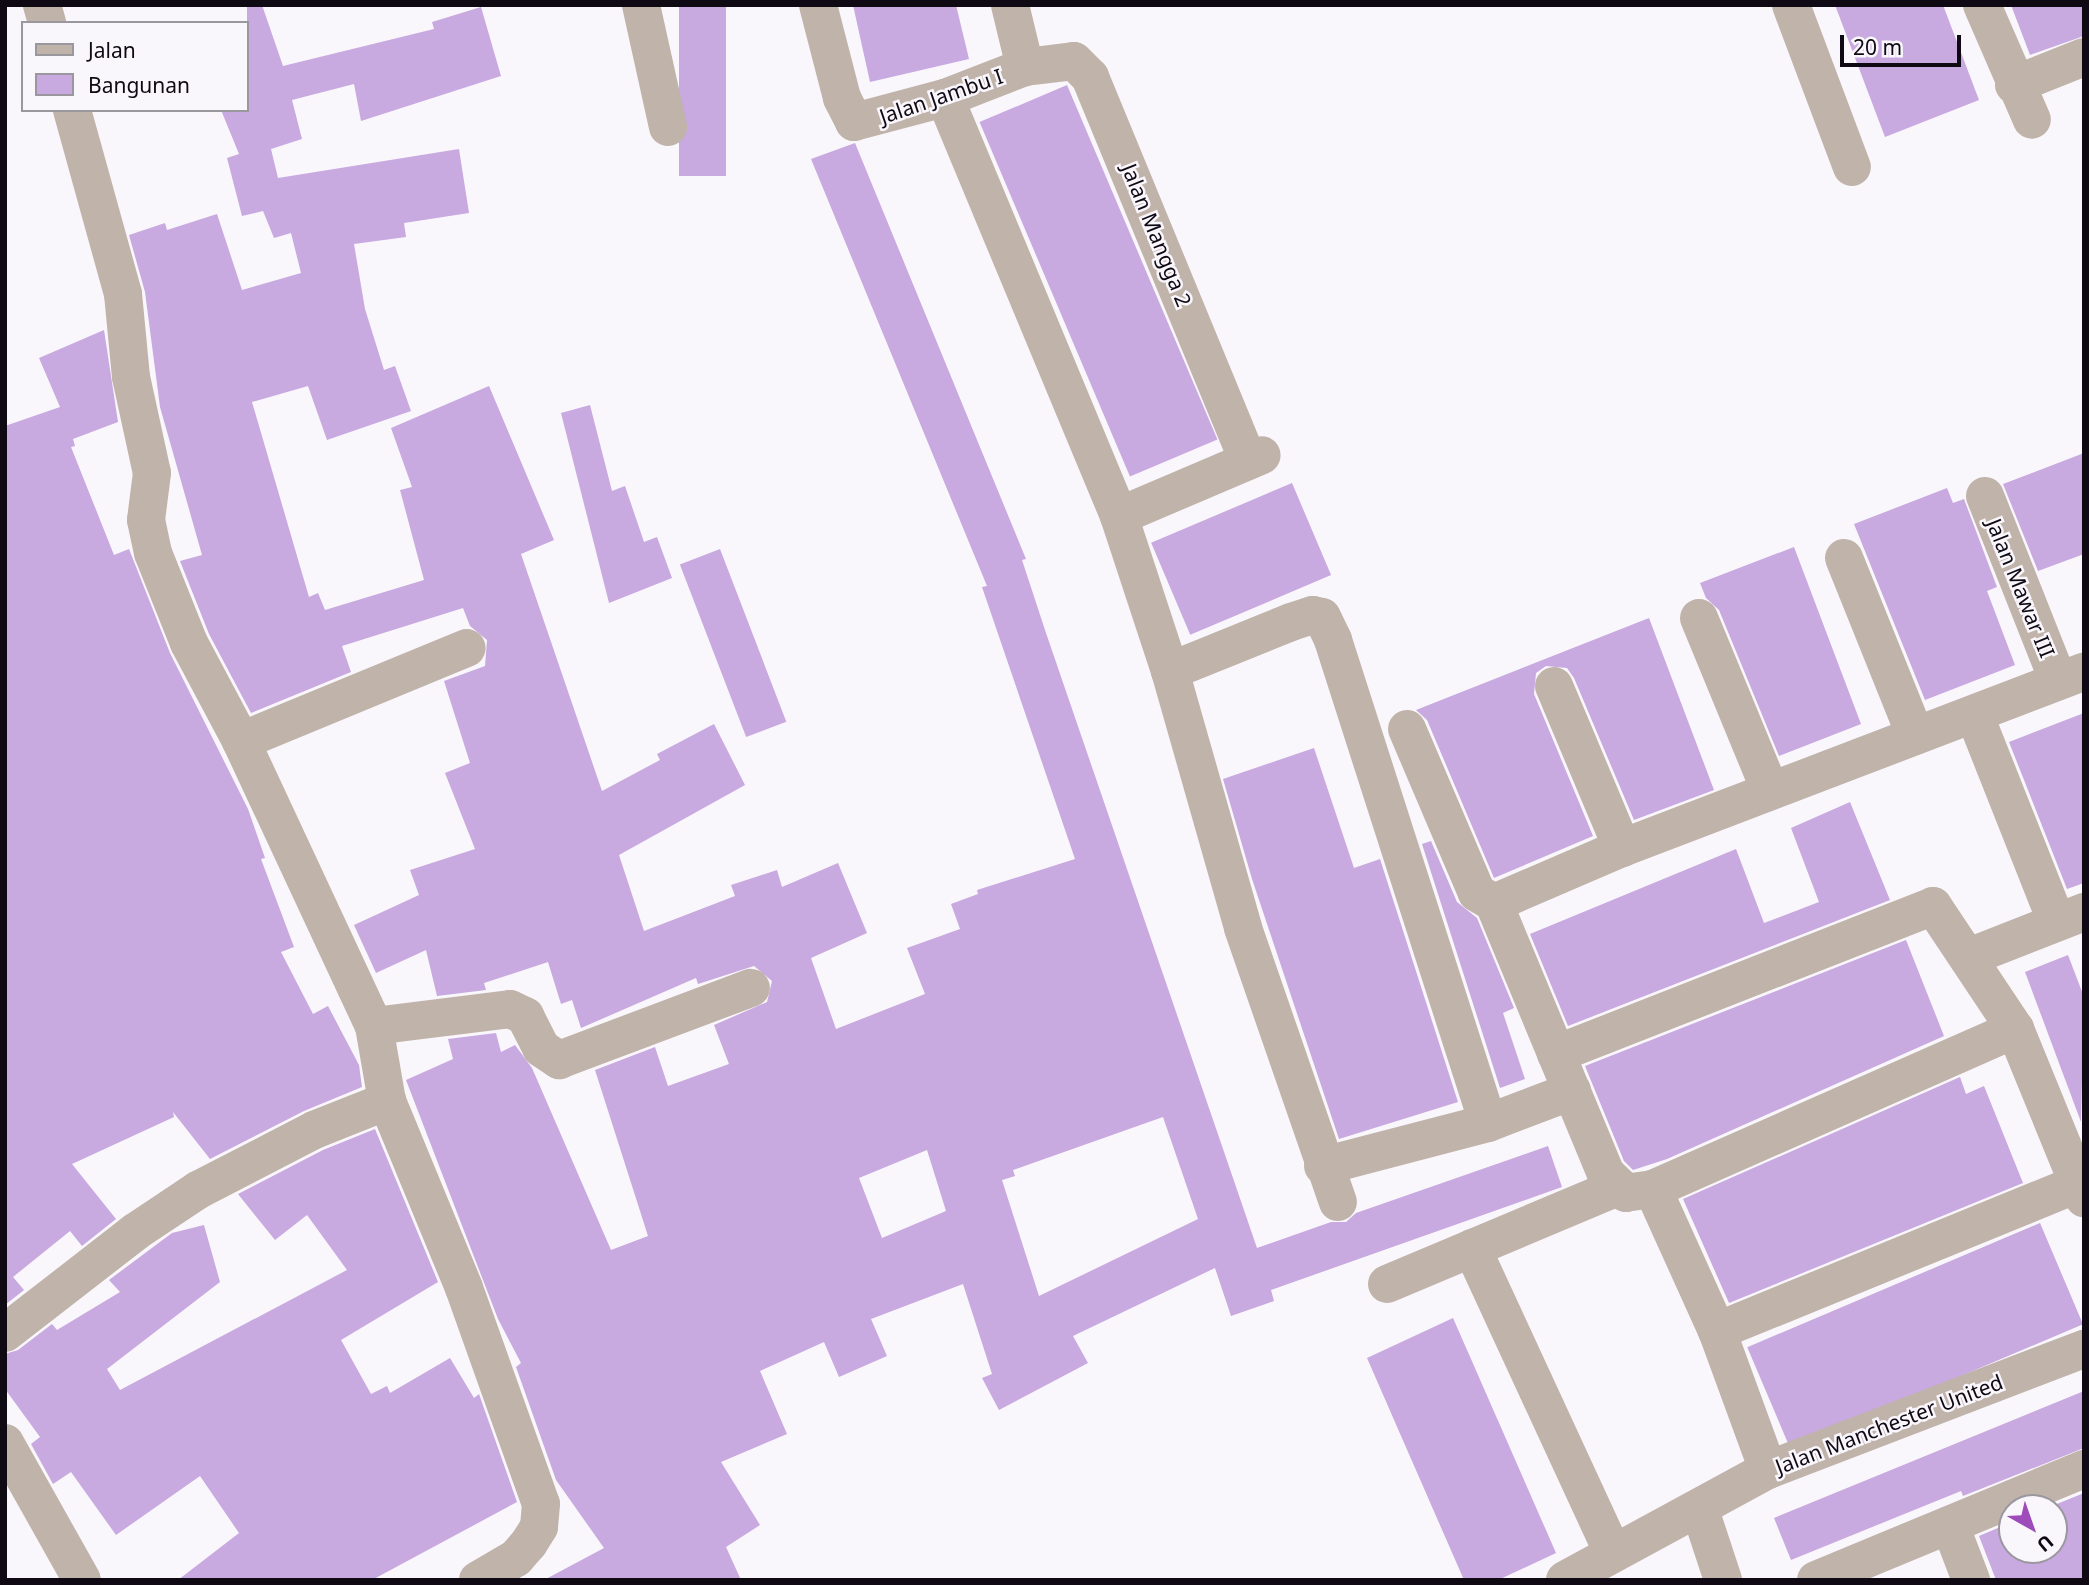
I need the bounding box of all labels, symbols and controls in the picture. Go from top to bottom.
legend [21,21,248,112]
scale bar [1844,21,1965,65]
text: 20 m [1853,33,1902,61]
text: Jalan [88,36,136,64]
street label: Jalan Jambu I [876,63,1006,129]
text: Bangunan [88,71,190,99]
street label: Jalan Mangga 2 [1117,160,1197,310]
street label: Jalan Mawar III [1982,515,2060,661]
street label: Jalan Manchester United [1772,1369,2006,1479]
north arrow [1998,1494,2068,1564]
text: U [2031,1529,2059,1558]

